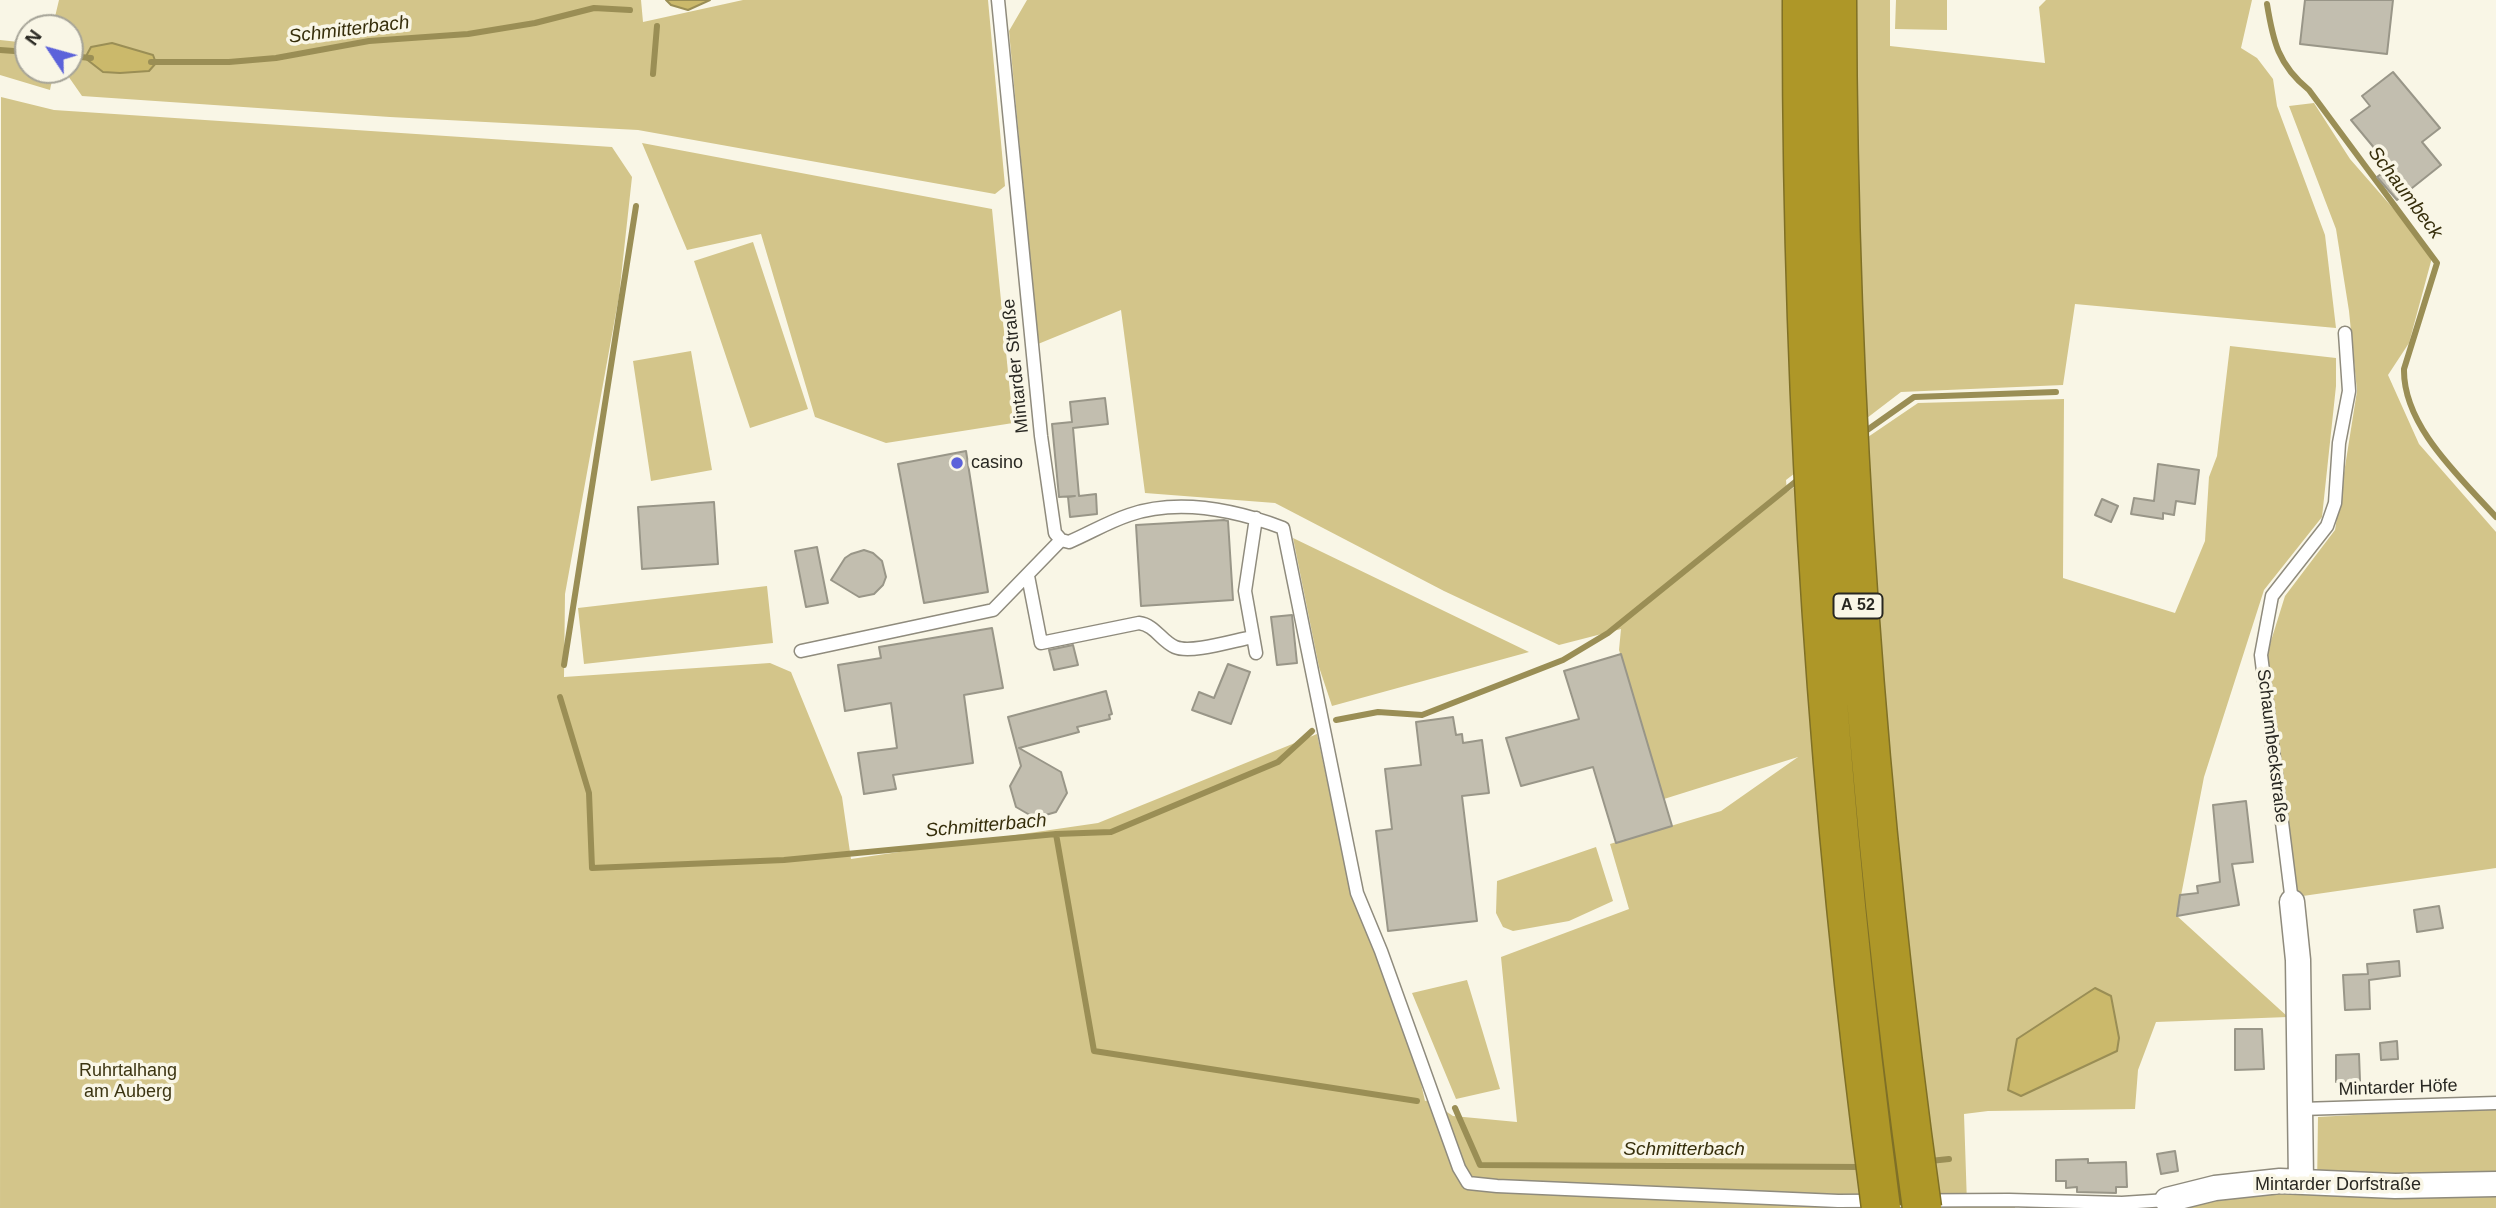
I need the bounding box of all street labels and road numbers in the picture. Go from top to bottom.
street label: Mintarder Straße [998,298,1034,434]
road number: A 52 [1834,594,1882,618]
street label: Schaumbeckstraße [2252,668,2292,824]
street label: Mintarder Höfe [2338,1075,2458,1101]
street label: Mintarder Dorfstraße [2255,1174,2421,1196]

